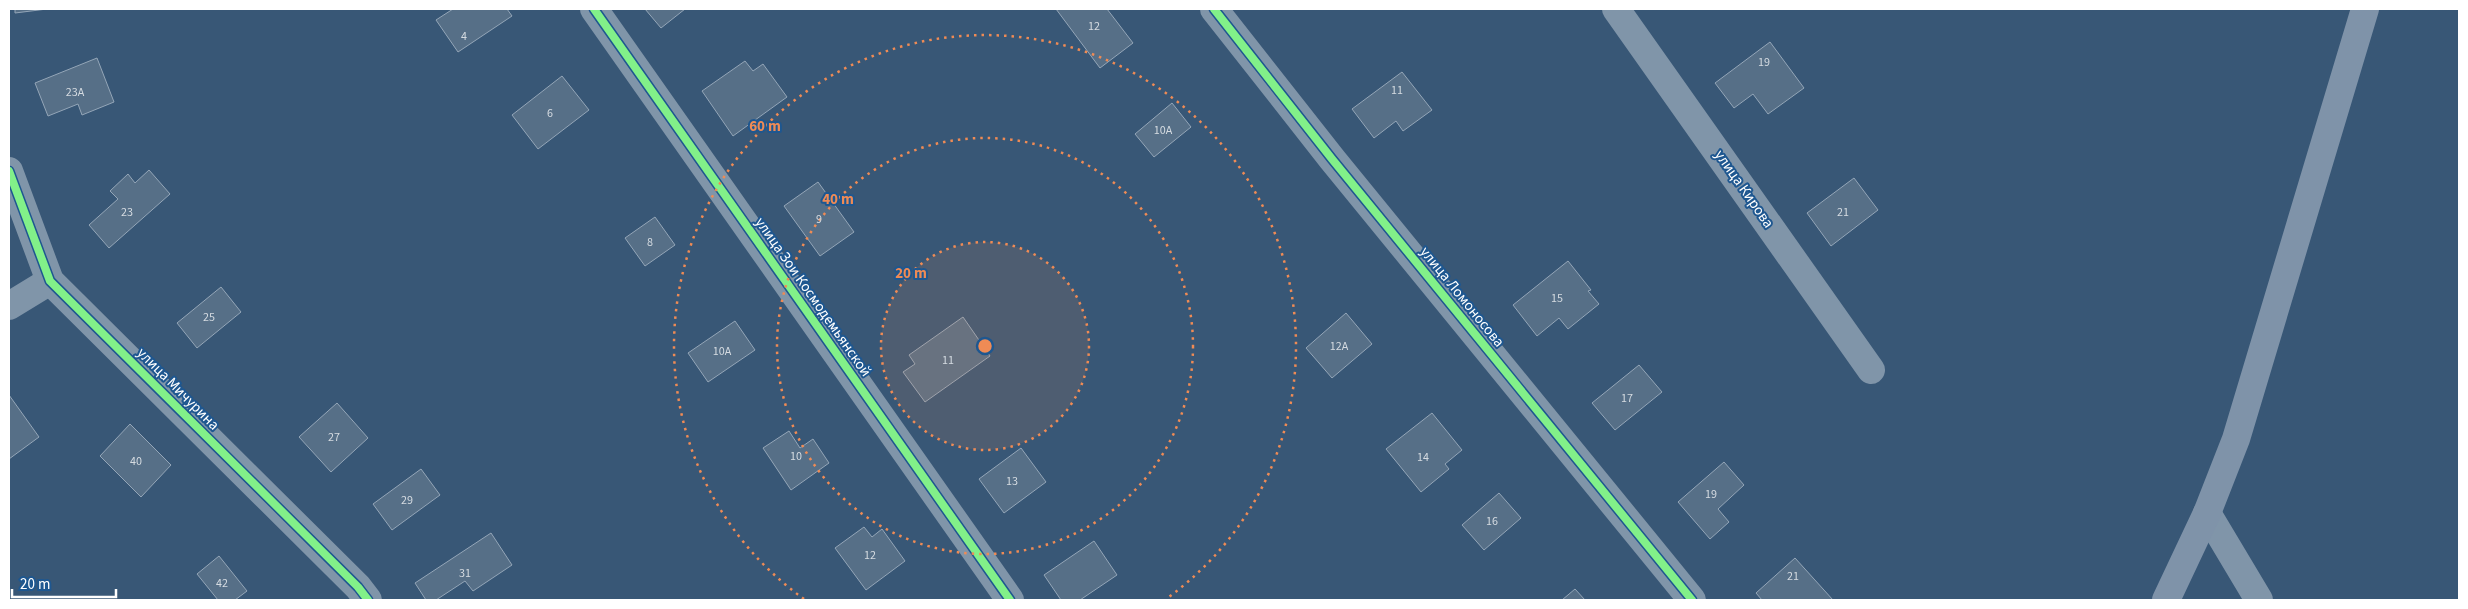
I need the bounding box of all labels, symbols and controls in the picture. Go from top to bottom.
house number: 12 [1088,18,1100,35]
house number: 4 [461,28,467,45]
house number: 19 [1758,54,1770,71]
house number: 11 [1391,82,1403,99]
house number: 23А [66,84,85,101]
house number: 6 [547,105,553,122]
text: 60 m [749,116,781,137]
house number: 10А [1154,122,1173,139]
street label: улица Кирова [1709,146,1779,232]
text: 40 m [822,189,854,210]
house number: 23 [121,204,133,221]
house number: 21 [1837,204,1849,221]
house number: 9 [816,211,822,228]
street label: улица Зои Космодемьянской [750,213,876,381]
house number: 8 [647,234,653,251]
street label: улица Ломоносова [1415,242,1509,352]
text: 20 m [895,263,927,284]
house number: 15 [1551,290,1563,307]
house number: 25 [203,309,215,326]
centre of rings [976,337,994,355]
house number: 12А [1330,338,1349,355]
street label: улица Мичурина [132,343,224,435]
house number: 10А [713,343,732,360]
house number: 11 [942,352,954,369]
house number: 17 [1621,390,1633,407]
house number: 27 [328,429,340,446]
house number: 10 [790,448,802,465]
house number: 14 [1417,449,1429,466]
house number: 40 [130,453,142,470]
house number: 13 [1006,473,1018,490]
house number: 19 [1705,486,1717,503]
house number: 29 [401,492,413,509]
house number: 16 [1486,513,1498,530]
house number: 12 [864,547,876,564]
house number: 31 [459,565,471,582]
scale bar [12,566,116,598]
house number: 21 [1787,568,1799,585]
text: 20 m [20,574,50,595]
house number: 42 [216,575,228,592]

